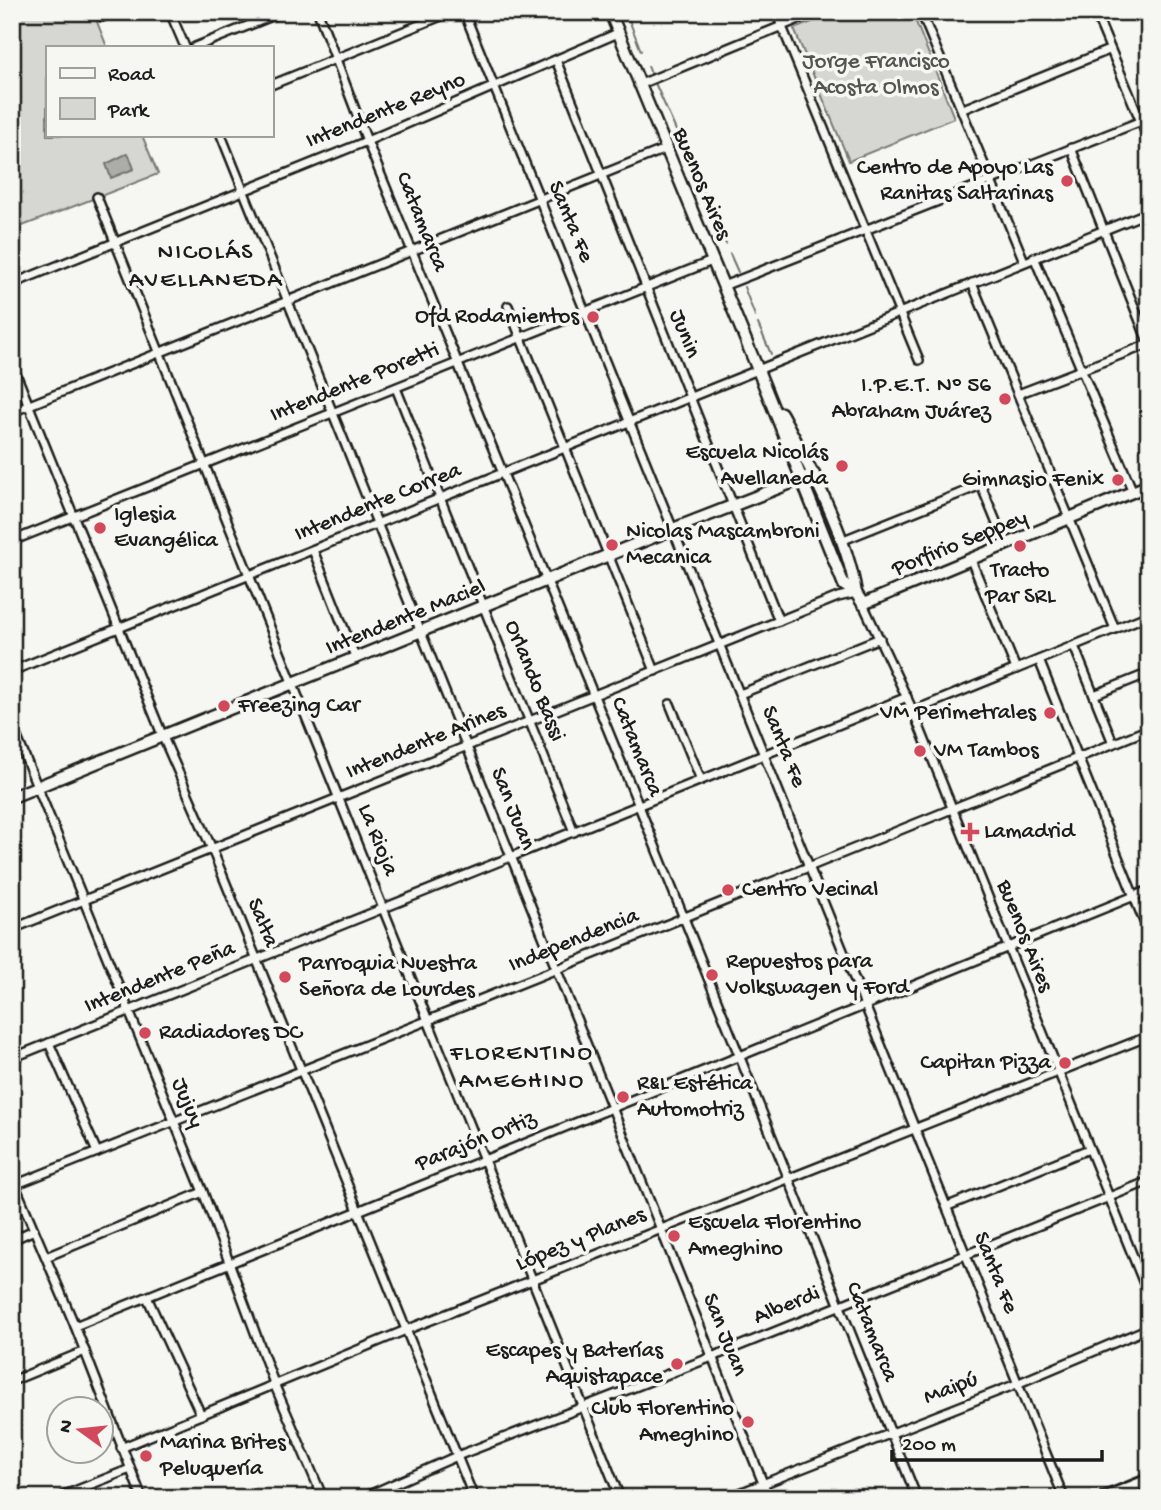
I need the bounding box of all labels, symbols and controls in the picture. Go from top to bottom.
legend [46,46,273,136]
park label: Jorge Francisco Acosta Olmos [802,49,950,102]
text: Road [108,64,156,89]
street label: Intendente Reyno [302,67,470,155]
text: Park [107,100,151,125]
street label: Buenos Aires [665,123,737,244]
place label: Centro de Apoyo Las Ranitas Saltarinas [857,155,1054,208]
street label: Catamarca [389,168,454,277]
marker: Centro de Apoyo Las Ranitas Saltarinas [1059,173,1075,189]
street label: Santa Fe [541,177,600,268]
district label: NICOLÁS AVELLANEDA [129,239,283,296]
place label: Ofd Rodamientos [415,304,580,331]
street label: Junin [662,306,706,362]
marker: Ofd Rodamientos [585,309,601,325]
street label: Intendente Poretti [266,337,444,429]
place label: I.P.E.T. Nº 56 Abraham Juárez [832,373,992,426]
marker: I.P.E.T. Nº 56 Abraham Juárez [997,391,1013,407]
place label: Escuela Nicolás Avellaneda [685,440,829,493]
street label: Intendente Correa [291,457,466,549]
marker: Escuela Nicolás Avellaneda [834,458,850,474]
place label: Gimnasio Fenix [962,467,1104,494]
marker: Gimnasio Fenix [1110,472,1126,488]
place label: Iglesia Evangélica [114,502,219,555]
street label: Porfirio Seppey [887,505,1032,584]
place label: Nicolas Mascambroni Mecanica [626,519,820,572]
marker: Iglesia Evangélica [92,520,108,536]
marker: Nicolas Mascambroni Mecanica [604,537,620,553]
marker: Tracto Par SRL [1012,538,1028,554]
place label: Tracto Par SRL [984,558,1057,611]
street label: Intendente Maciel [322,574,490,662]
street label: Orlando Bassi [497,617,571,745]
place label: Freezing Car [237,693,361,720]
street label: Catamarca [604,693,669,802]
marker: Freezing Car [216,698,232,714]
street label: Intendente Arines [342,698,510,786]
place label: VM Perimetrales [879,700,1037,727]
street label: Santa Fe [754,702,812,793]
marker: VM Perimetrales [1042,705,1058,721]
place label: VM Tambos [933,738,1039,765]
marker: VM Tambos [912,743,928,759]
street label: San Juan [483,764,541,854]
street label: La Rioja [350,800,404,881]
place label: Lamadrid [984,819,1076,846]
marker: Lamadrid [962,824,978,840]
street label: Buenos Aires [989,875,1059,996]
place label: Centro Vecinal [742,877,878,904]
marker: Centro Vecinal [720,882,736,898]
street label: Salta [240,894,284,953]
street label: Independencia [505,902,644,979]
street label: Intendente Peña [81,935,240,1020]
place label: Repuestos para Volkswagen y Ford [725,949,910,1002]
place label: Parroquia Nuestra Señora de Lourdes [298,951,478,1004]
marker: Repuestos para Volkswagen y Ford [704,967,720,983]
marker: Parroquia Nuestra Señora de Lourdes [277,969,293,985]
place label: Radiadores DC [159,1020,303,1047]
marker: Radiadores DC [137,1025,153,1041]
district label: FLORENTINO AMEGHINO [449,1040,594,1097]
place label: Capitan Pizza [920,1050,1052,1077]
marker: Capitan Pizza [1057,1055,1073,1071]
place label: R&L Estética Automotriz [637,1071,754,1124]
street label: Jujuy [164,1074,210,1132]
marker: R&L Estética Automotriz [615,1089,631,1105]
street label: Parajón Ortiz [411,1105,541,1179]
street label: López y Planes [512,1201,650,1278]
place label: Escuela Florentino Ameghino [688,1210,862,1263]
marker: Escuela Florentino Ameghino [666,1228,682,1244]
street label: Santa Fe [966,1228,1024,1319]
street label: Catamarca [839,1278,904,1387]
street label: Alberdi [750,1281,824,1331]
street label: San Juan [695,1290,753,1380]
place label: Escapes y Baterías Aquistapace [486,1338,664,1391]
marker: Escapes y Baterías Aquistapace [669,1356,685,1372]
street label: Maipú [920,1366,982,1412]
north arrow [46,1394,116,1464]
place label: Club Florentino Ameghino [591,1396,734,1449]
marker: Club Florentino Ameghino [740,1414,756,1430]
text: N [54,1418,80,1435]
scale bar [892,1419,1102,1463]
place label: Marina Brites Peluquería [159,1430,286,1483]
text: 200 m [902,1434,956,1459]
marker: Marina Brites Peluquería [138,1448,154,1464]

